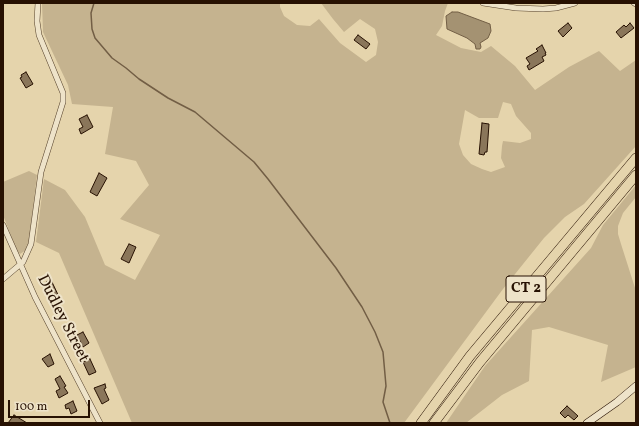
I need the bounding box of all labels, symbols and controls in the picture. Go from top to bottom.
street label: Dudley Street [32,272,92,366]
road number: CT 2 [506,276,546,302]
scale bar [10,392,92,418]
text: 100 m [15,399,47,415]

